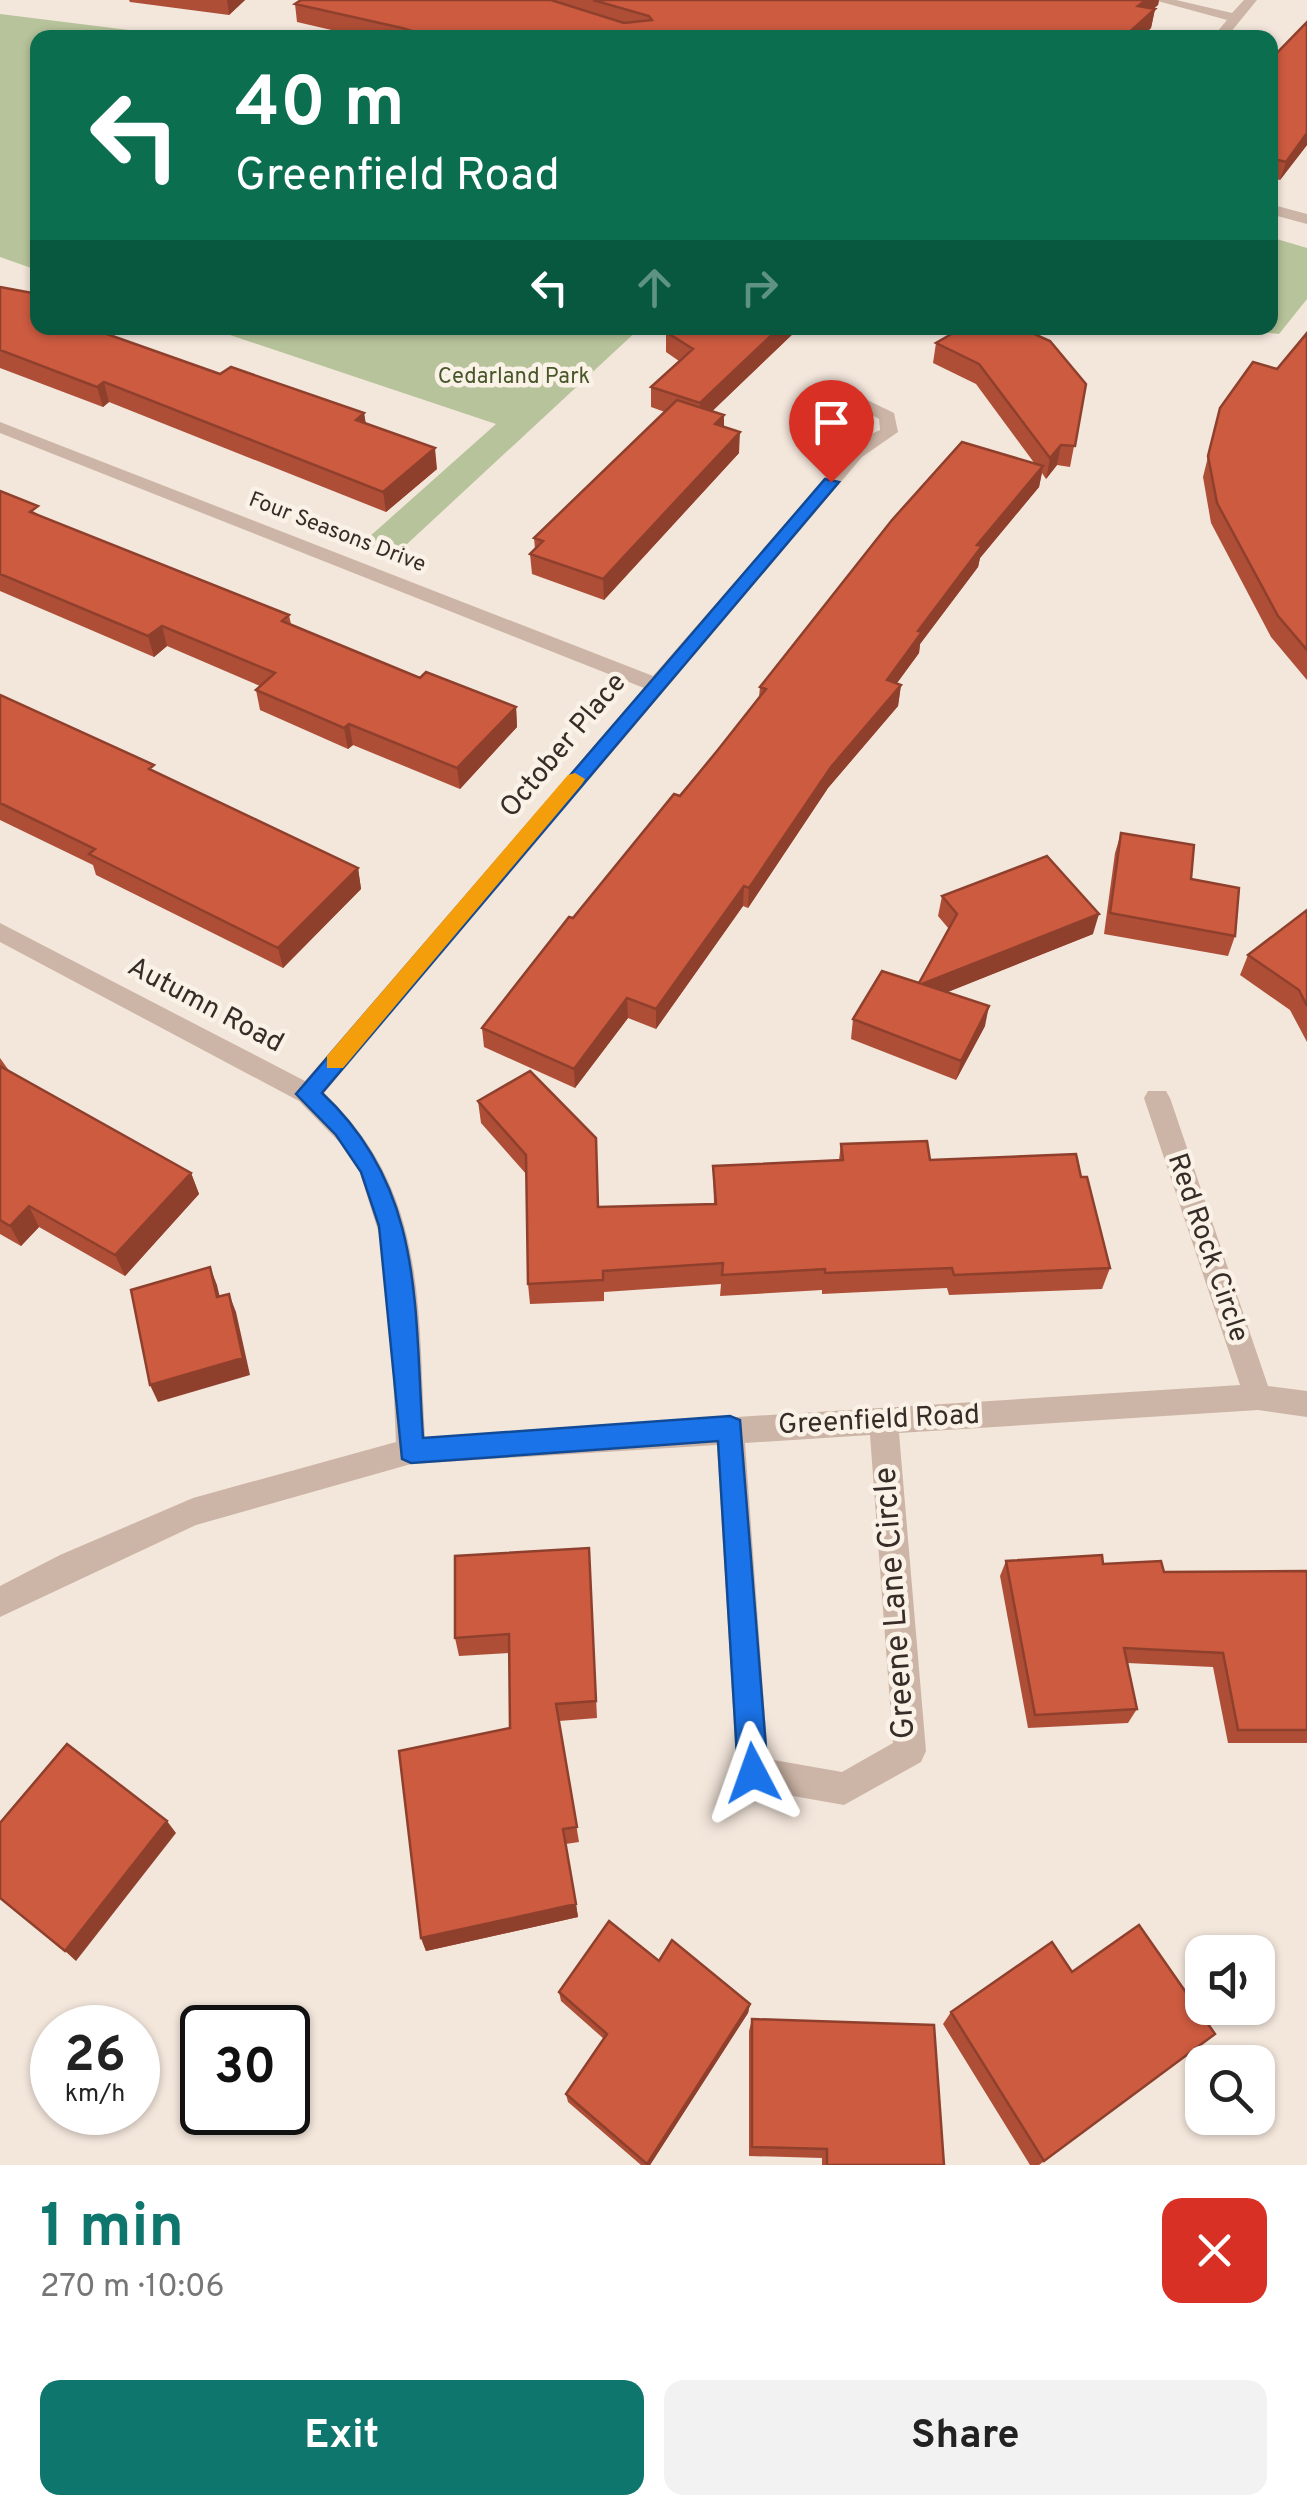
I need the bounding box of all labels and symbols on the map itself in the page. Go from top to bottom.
park label: Cedarland Park [438,364,590,391]
pin [789,380,874,483]
street label: Four Seasons Drive [245,487,429,579]
street label: October Place [493,666,635,826]
street label: Autumn Road [121,950,289,1062]
street label: Red Rock Circle [1158,1149,1256,1347]
street label: Greenfield Road [777,1398,981,1444]
street label: Greene Lane Circle [867,1466,925,1740]
position arrow [701,1721,805,1825]
speed limit sign: 30 [180,2005,310,2135]

